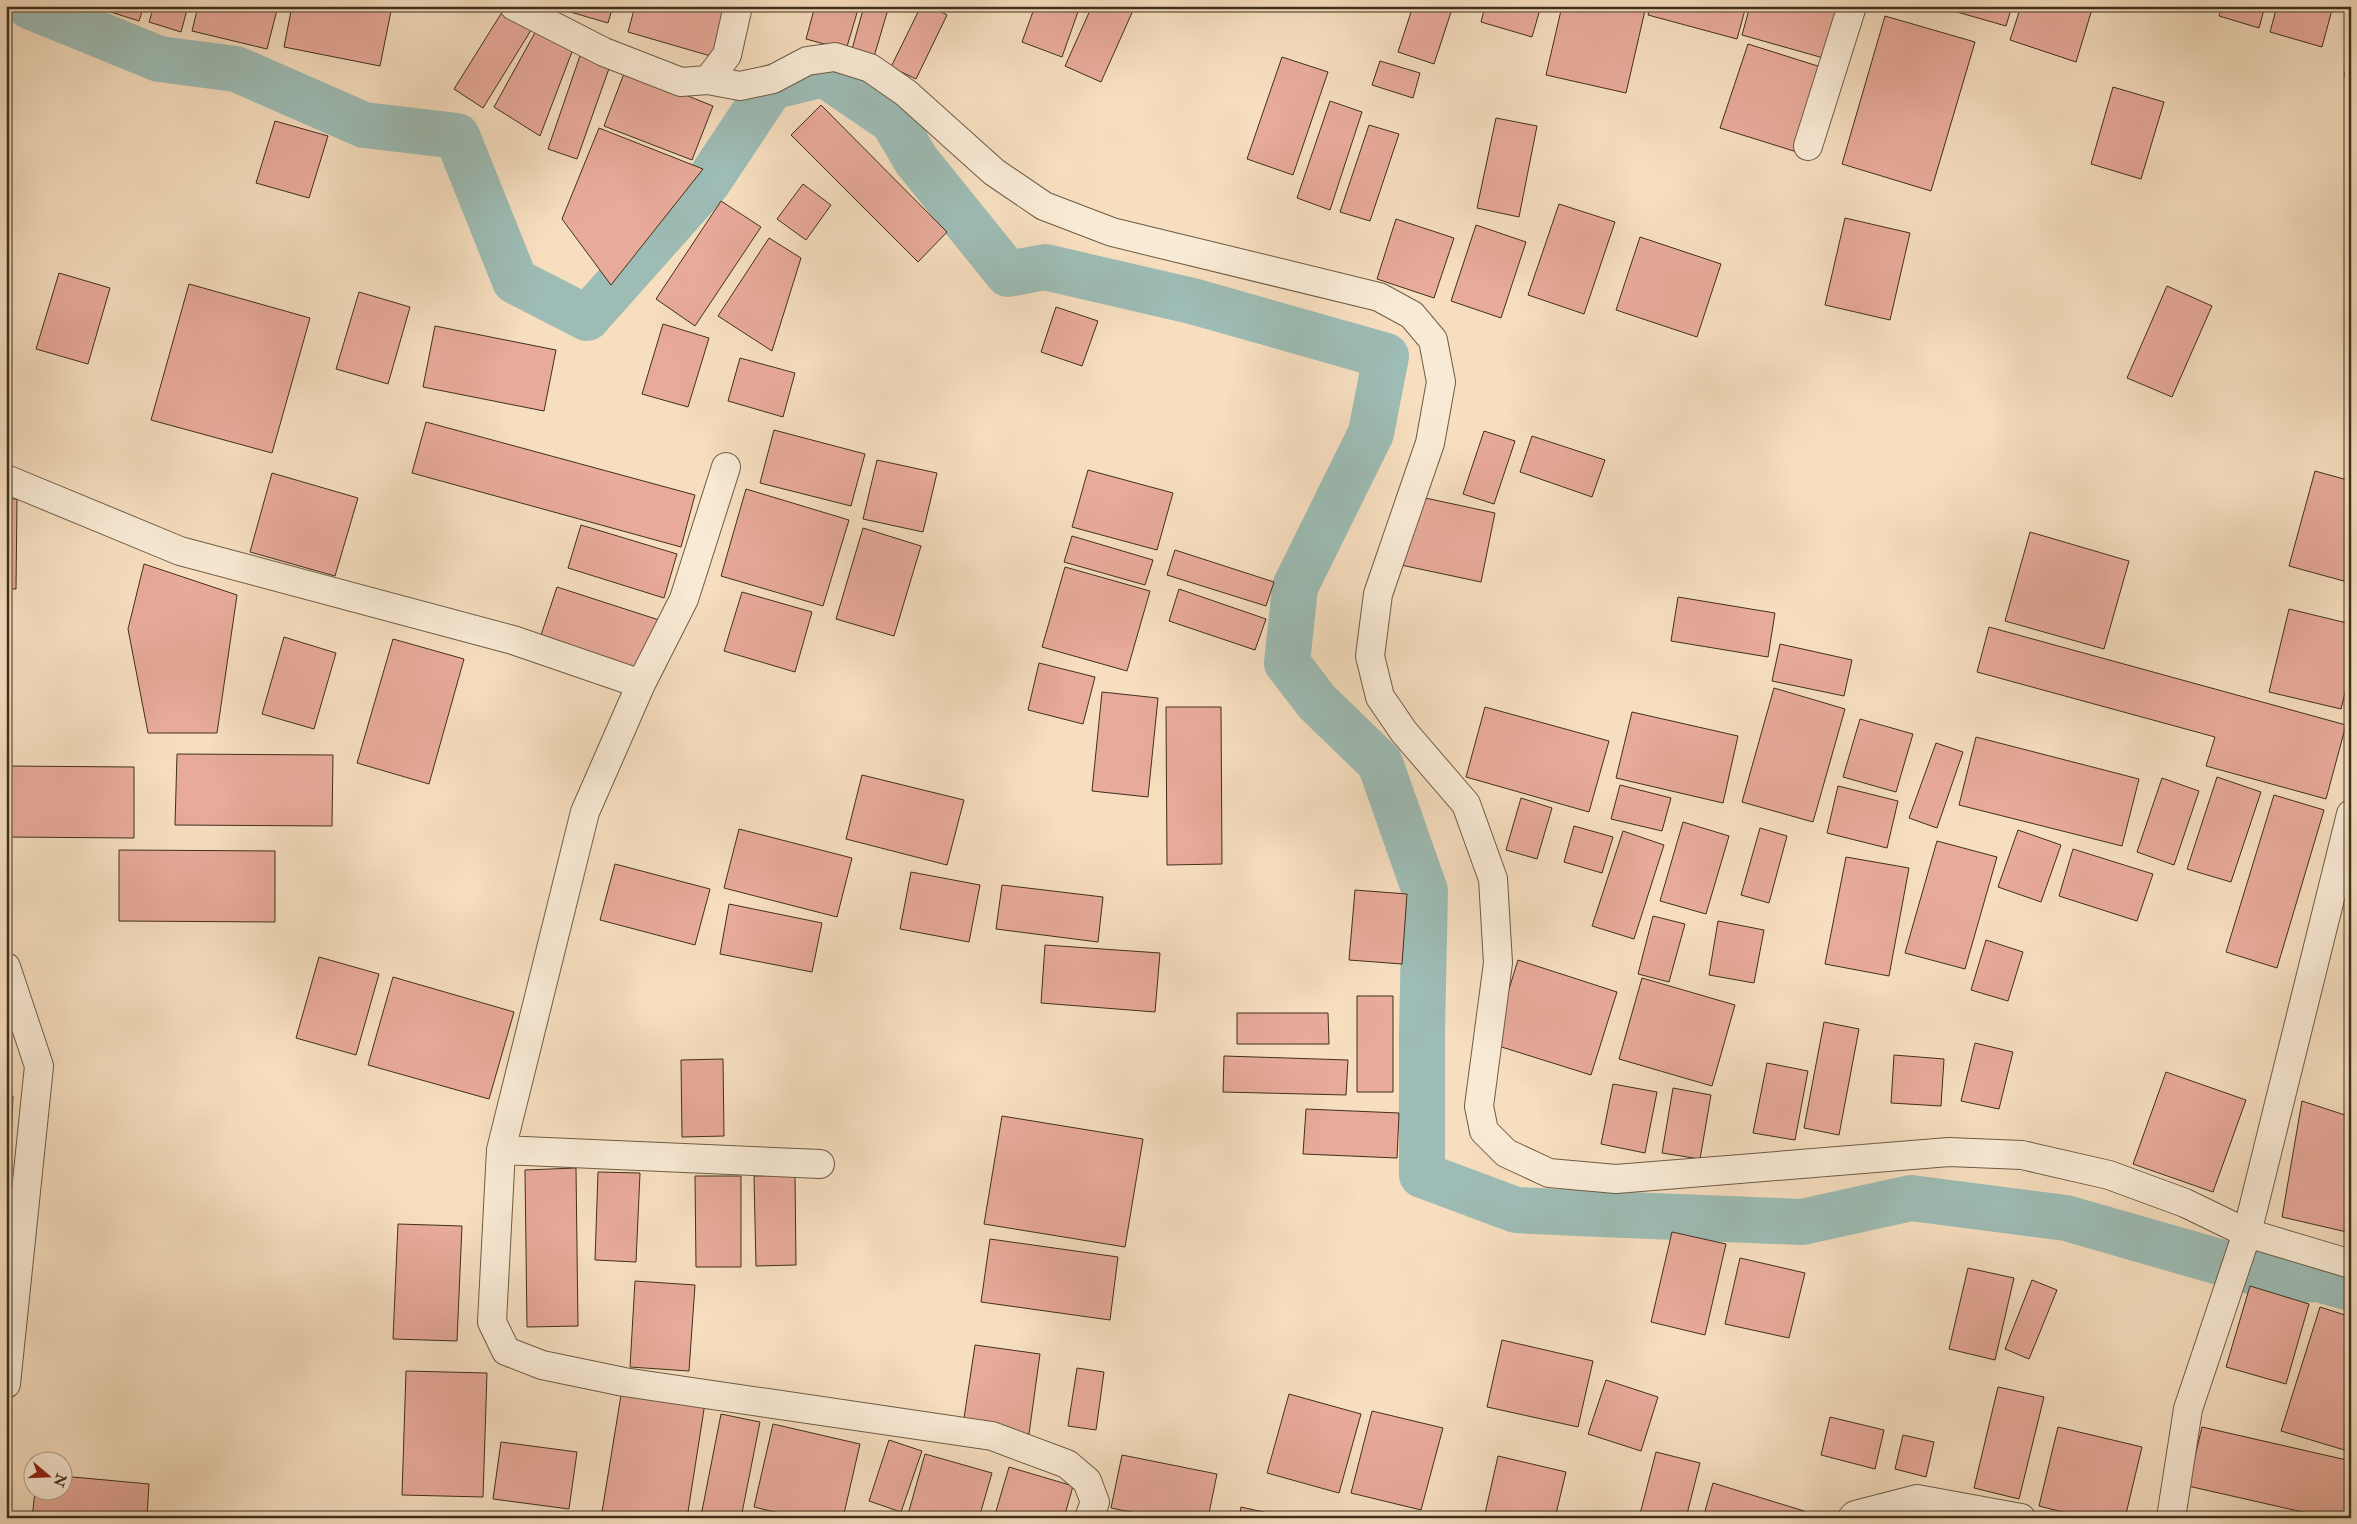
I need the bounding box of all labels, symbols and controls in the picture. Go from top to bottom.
north arrow [22,1452,72,1502]
text: N [50,1470,70,1489]

